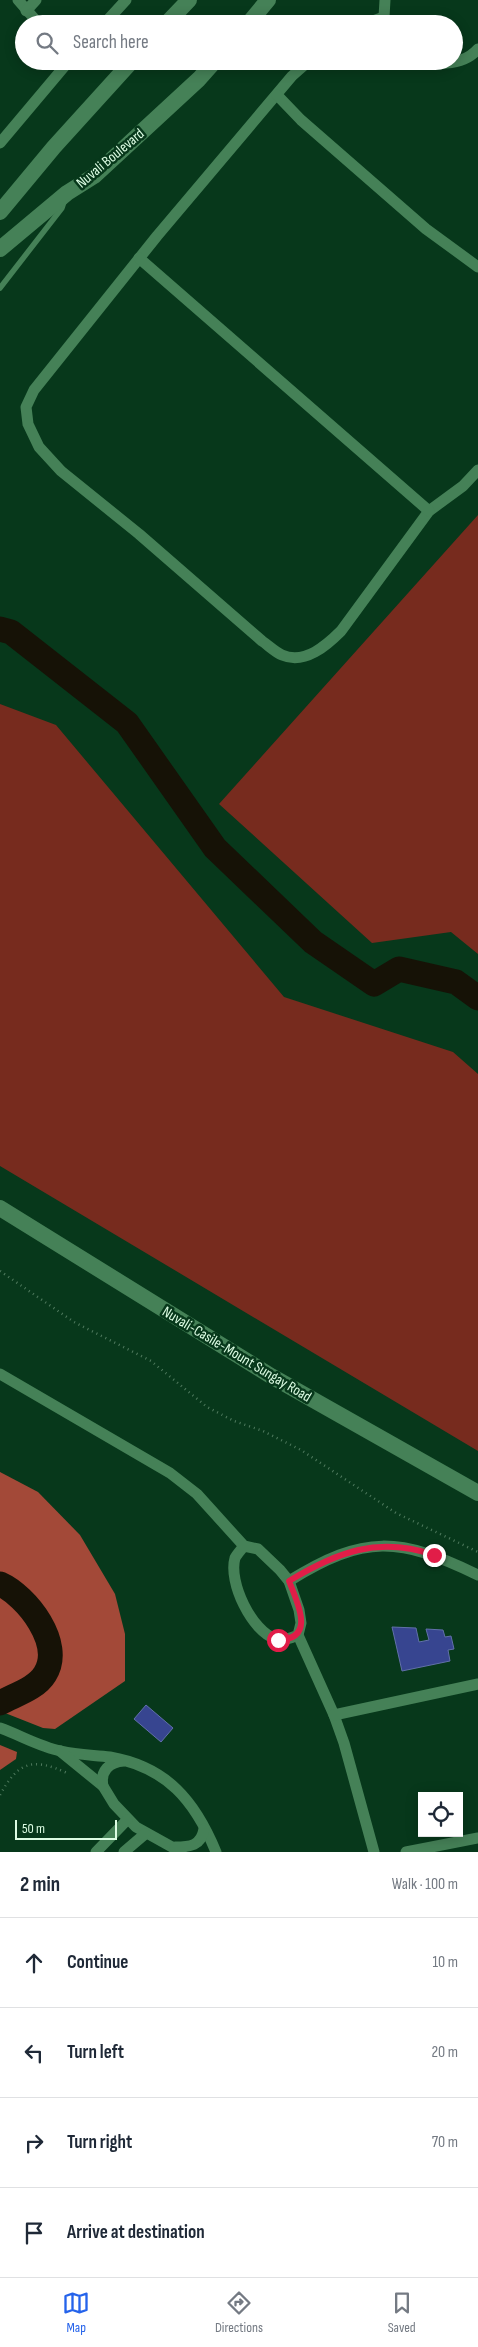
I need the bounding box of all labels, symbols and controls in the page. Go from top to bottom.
search box [15,15,463,70]
icon: search [33,29,61,57]
text: Search here [73,31,149,54]
street label: Nuvali Boulevard [72,124,148,192]
street label: Nuvali-Casile-Mount Sungay Road [159,1302,315,1407]
route end [423,1544,446,1567]
route start [267,1629,290,1652]
map controls [418,1792,463,1837]
button: locate [418,1792,463,1837]
scale bar [15,1817,118,1840]
text: 50 m [22,1820,45,1837]
text: 2 min [20,1872,60,1897]
text: Walk · 100 m [392,1875,458,1894]
icon: ahead [20,1949,48,1977]
text: Continue [67,1951,128,1974]
text: 10 m [432,1953,458,1972]
icon: left [20,2039,48,2067]
text: Turn left [67,2041,124,2064]
text: 20 m [431,2043,458,2062]
icon: right [20,2129,48,2157]
text: Turn right [67,2131,132,2154]
text: 70 m [432,2133,458,2152]
icon: arrive [20,2219,48,2247]
text: Arrive at destination [67,2221,205,2244]
tab: Map [62,2289,90,2336]
tab: Directions [215,2289,263,2336]
tab: Saved [388,2289,416,2336]

